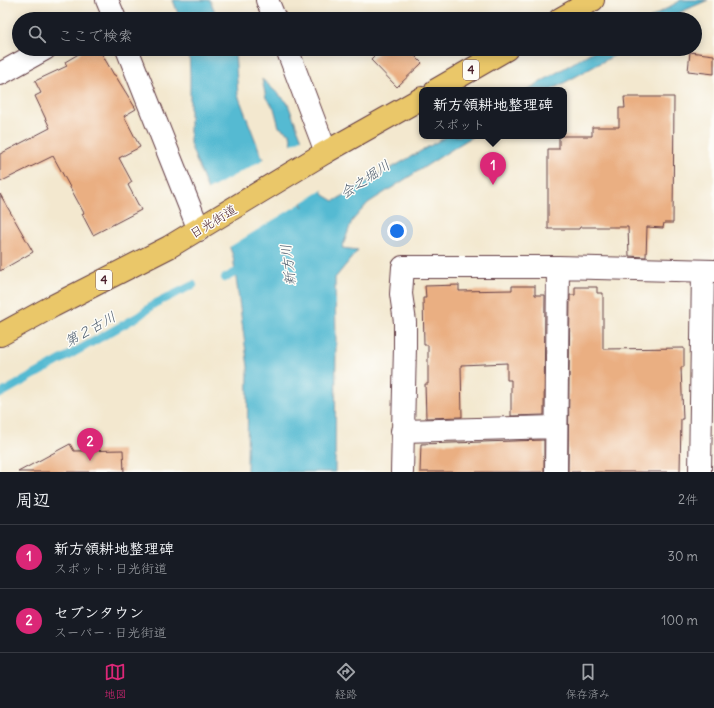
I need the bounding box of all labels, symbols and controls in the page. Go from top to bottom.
search box [12,12,702,56]
icon: search [26,23,48,45]
text: ここで検索 [58,26,133,45]
road number: 4 [463,60,479,80]
popup [419,87,567,139]
text: 新方領耕地整理碑 [433,95,553,114]
text: スポット [433,116,485,133]
pin: 1 [480,152,506,185]
water label: 会之堀川 [337,156,393,202]
street label: 日光街道 [187,201,240,242]
your location [387,221,407,241]
water label: 新方川 [277,243,299,287]
road number: 4 [96,270,112,290]
water label: 第２古川 [61,308,119,350]
pin: 2 [77,428,103,461]
text: 周辺 [16,489,50,511]
text: 2件 [678,491,698,508]
text: 新方領耕地整理碑 [54,539,174,558]
text: 1 [26,548,32,565]
text: 30 m [668,548,698,565]
text: スポット · 日光街道 [54,560,167,577]
text: セブンタウン [54,603,144,622]
text: 2 [25,612,33,629]
text: 100 m [661,612,698,629]
text: スーパー · 日光街道 [54,624,167,641]
tab: 地図 [104,661,126,701]
tab: 経路 [335,661,357,701]
tab: 保存済み [566,661,610,701]

